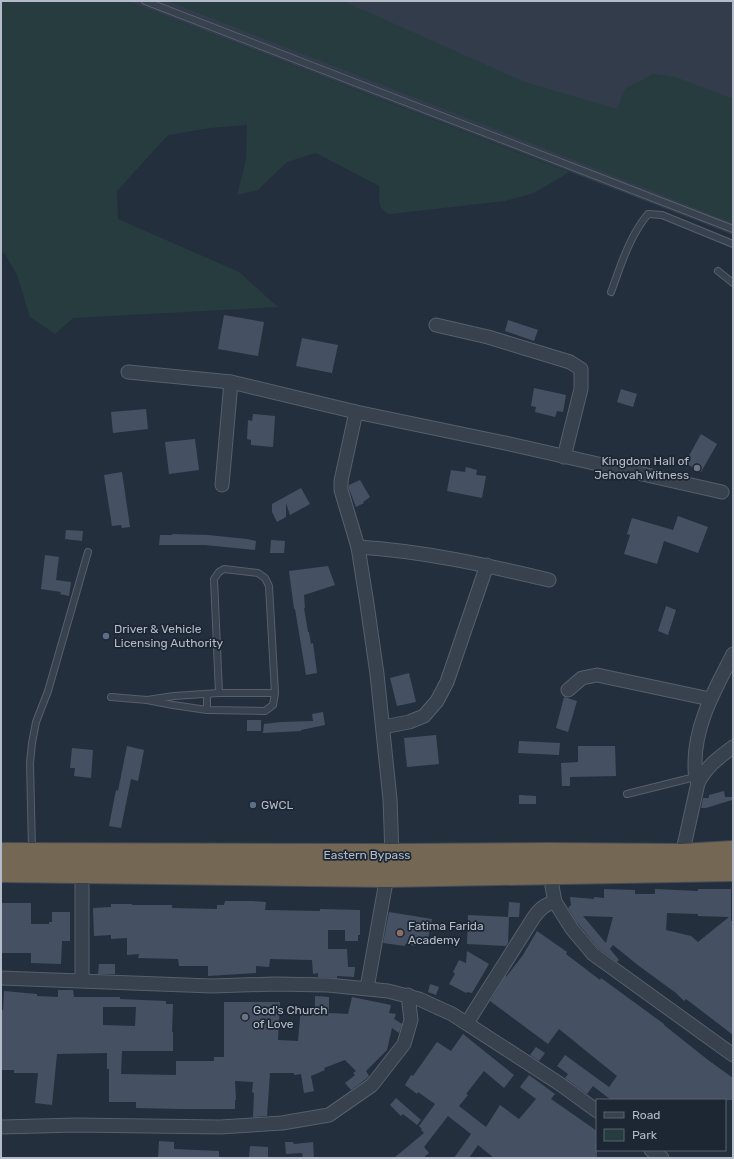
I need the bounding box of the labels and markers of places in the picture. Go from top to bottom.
place label: Kingdom Hall of Jehovah Witness [594,454,689,482]
marker: Kingdom Hall of Jehovah Witness [692,463,702,473]
place label: Driver & Vehicle Licensing Authority [114,622,224,650]
marker: Driver & Vehicle Licensing Authority [101,631,111,641]
place label: GWCL [261,798,294,812]
marker: GWCL [248,800,258,810]
place label: Fatima Farida Academy [408,919,484,947]
marker: Fatima Farida Academy [395,928,405,938]
place label: God's Church of Love [253,1003,328,1031]
marker: God's Church of Love [240,1012,250,1022]

